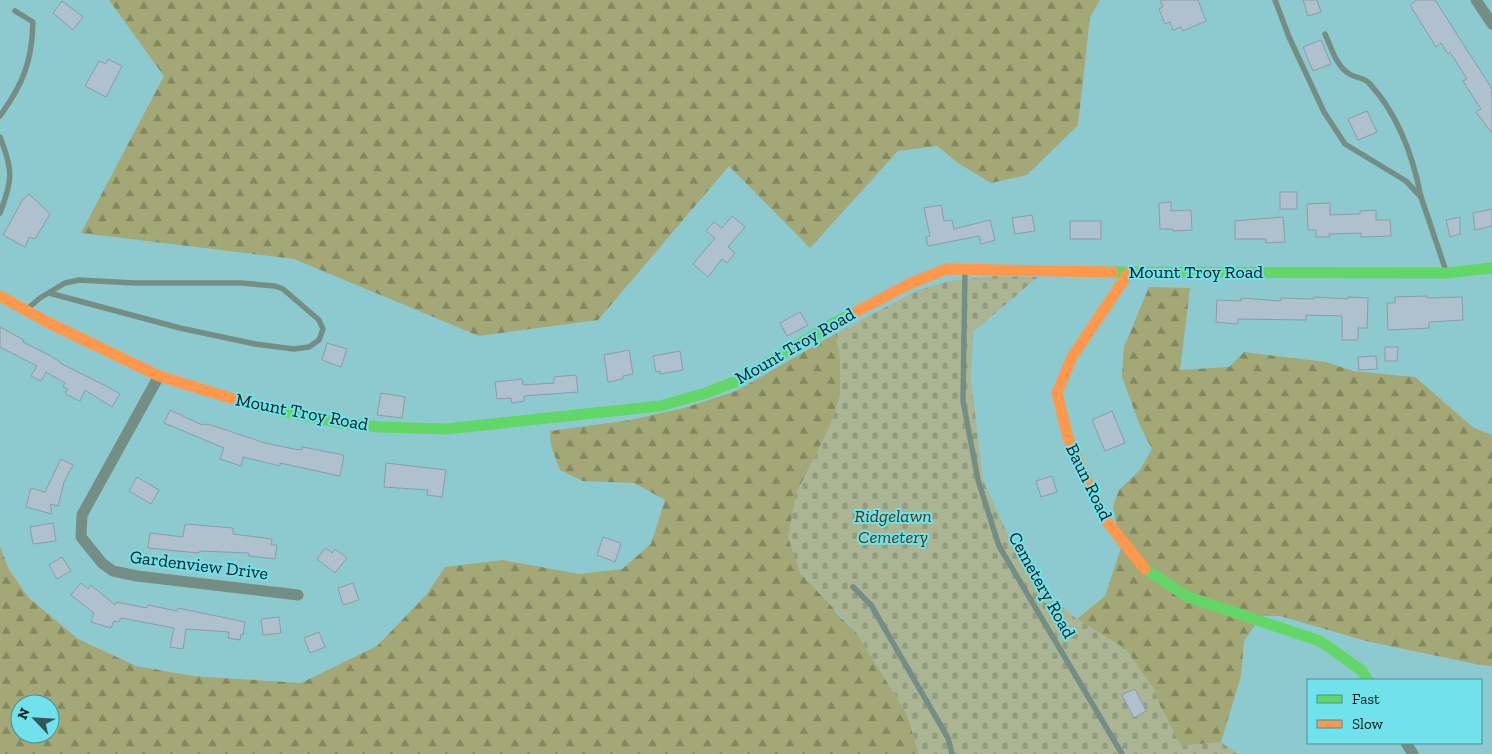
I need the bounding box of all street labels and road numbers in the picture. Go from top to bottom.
street label: Mount Troy Road [1129,261,1263,283]
street label: Mount Troy Road [731,303,859,389]
street label: Mount Troy Road [234,388,370,436]
street label: Baun Road [1061,440,1117,524]
street label: Cemetery Road [1004,528,1080,642]
street label: Gardenview Drive [129,546,269,584]

